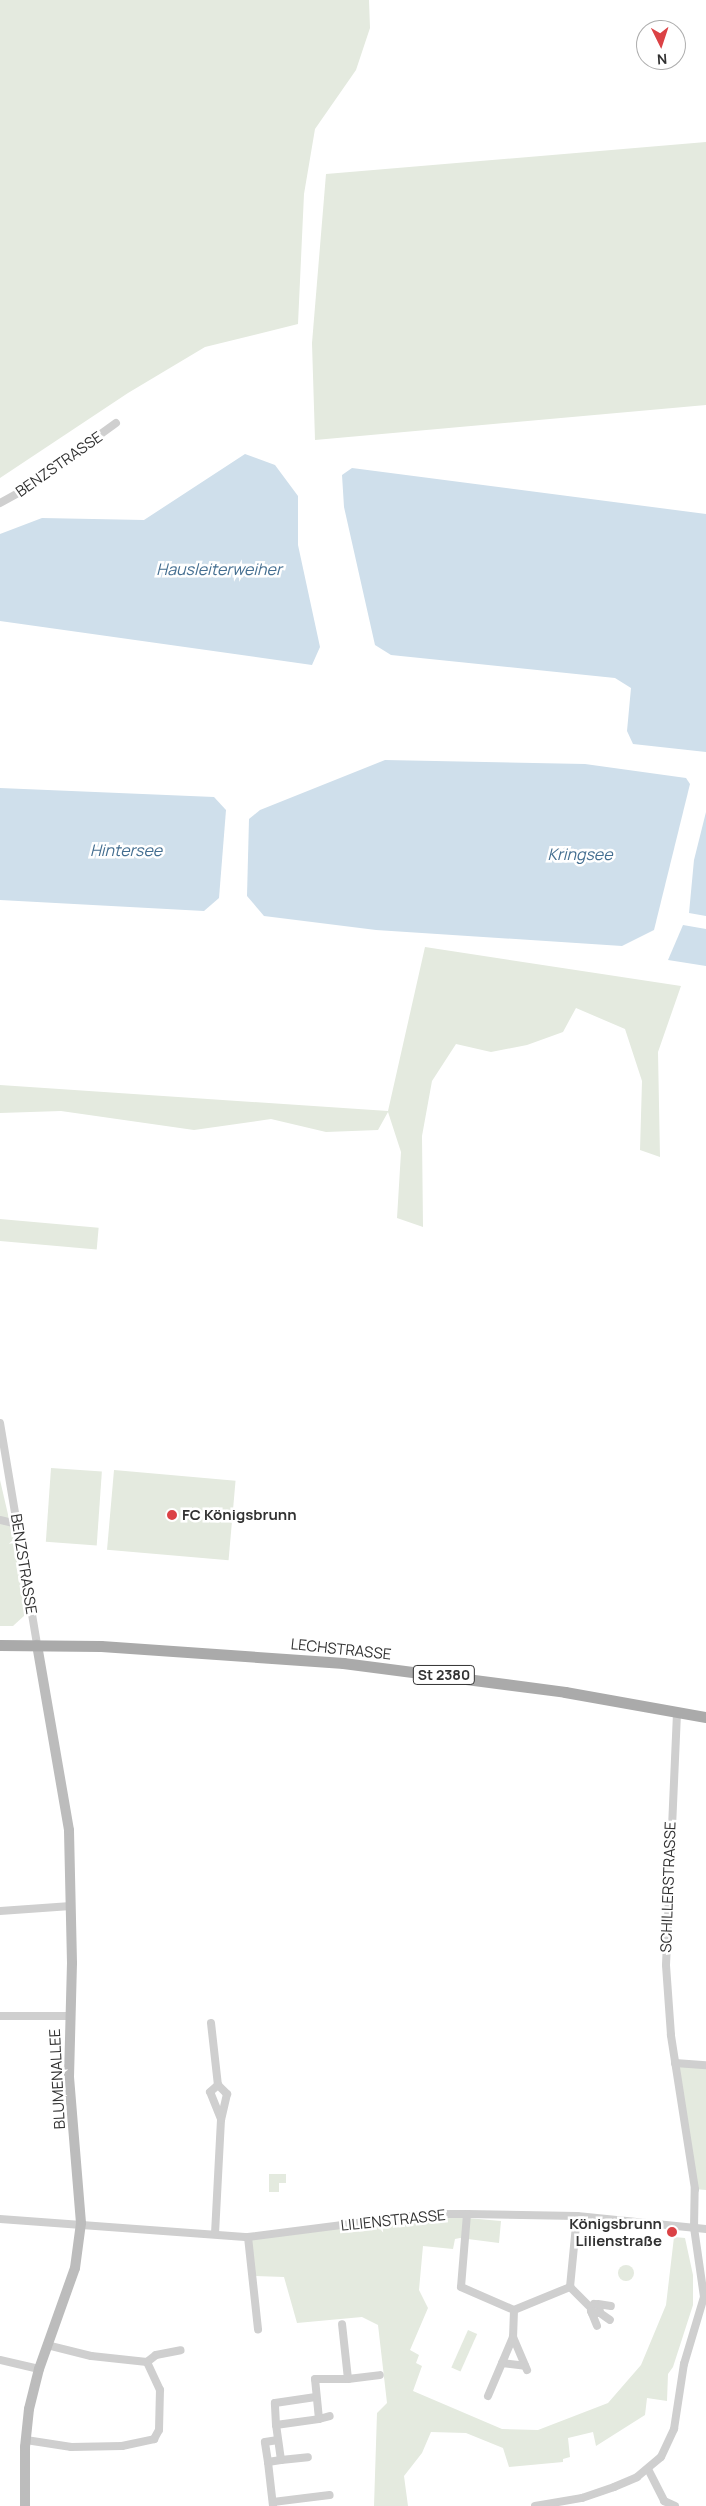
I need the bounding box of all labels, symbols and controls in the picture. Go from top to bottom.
north arrow [636,20,686,70]
text: N [656,50,668,69]
street label: BENZSTRASSE [12,428,106,500]
water label: Hausleiterweiher [156,559,282,579]
water label: Hintersee [90,840,162,860]
water label: Kringsee [547,844,613,864]
place label: FC Königsbrunn [182,1506,297,1524]
marker: FC Königsbrunn [166,1509,178,1521]
street label: BENZSTRASSE [7,1513,41,1615]
street label: LECHSTRASSE [290,1635,392,1663]
road number: St 2380 [413,1664,475,1686]
street label: SCHILLERSTRASSE [657,1821,679,1953]
street label: BLUMENALLEE [45,2028,69,2130]
street label: LILIENSTRASSE [340,2206,446,2234]
place label: Königsbrunn Lilienstraße [569,2214,662,2249]
marker: Königsbrunn Lilienstraße [666,2226,678,2238]

